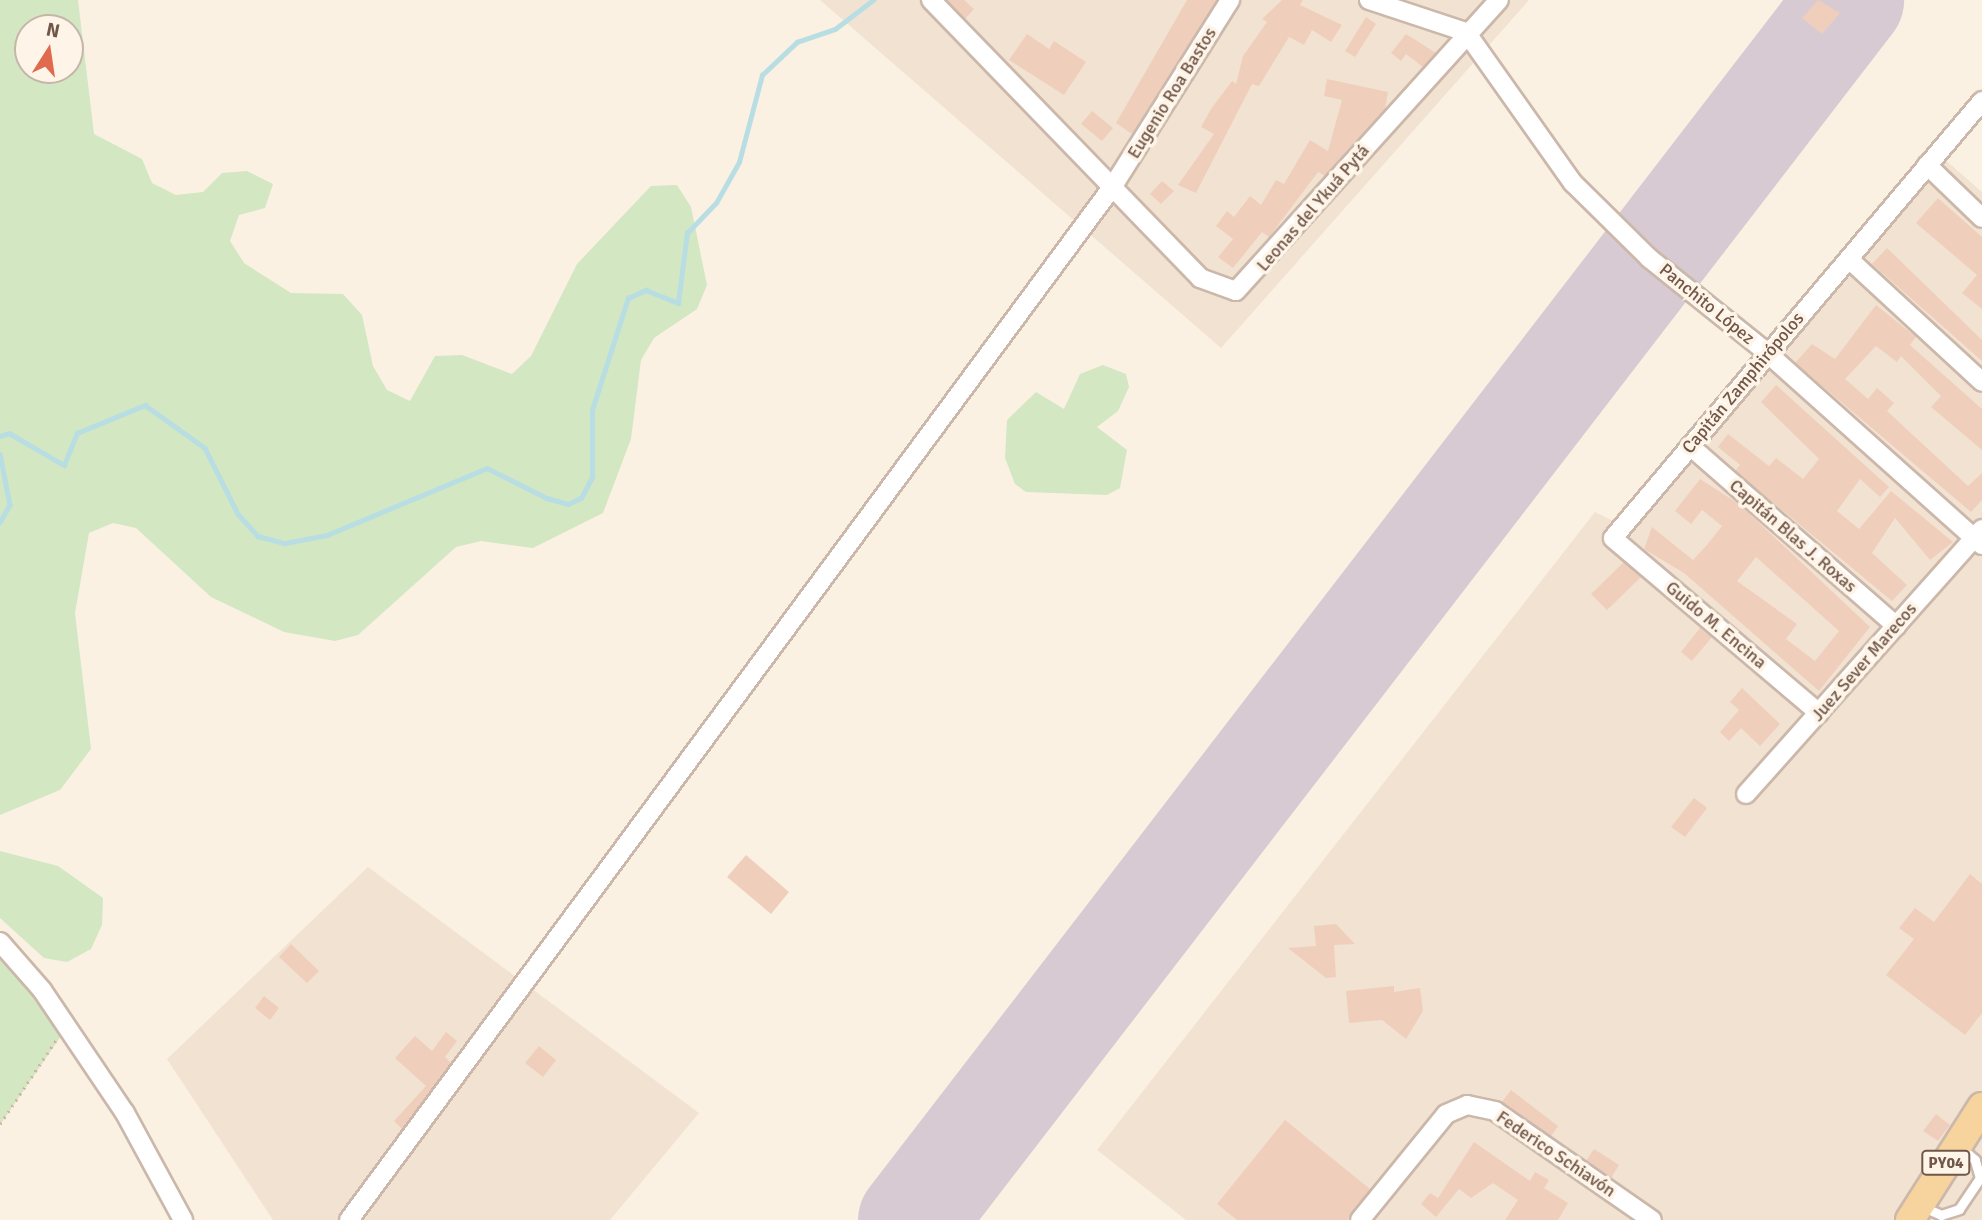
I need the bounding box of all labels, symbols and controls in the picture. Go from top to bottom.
north arrow [14,14,84,84]
text: N [44,17,62,44]
street label: Eugenio Roa Bastos [1123,23,1221,163]
street label: Leonas del Ykuá Pytá [1252,140,1374,276]
street label: Panchito López [1655,259,1759,349]
street label: Capitán Zamphirópolos [1678,308,1808,458]
street label: Capitán Blas J. Roxas [1725,475,1861,597]
street label: Guido M. Encina [1661,577,1771,673]
street label: Juez Sever Marecos [1807,598,1921,726]
street label: Federico Schiavón [1492,1106,1620,1202]
road number: PY04 [1920,1150,1972,1176]

